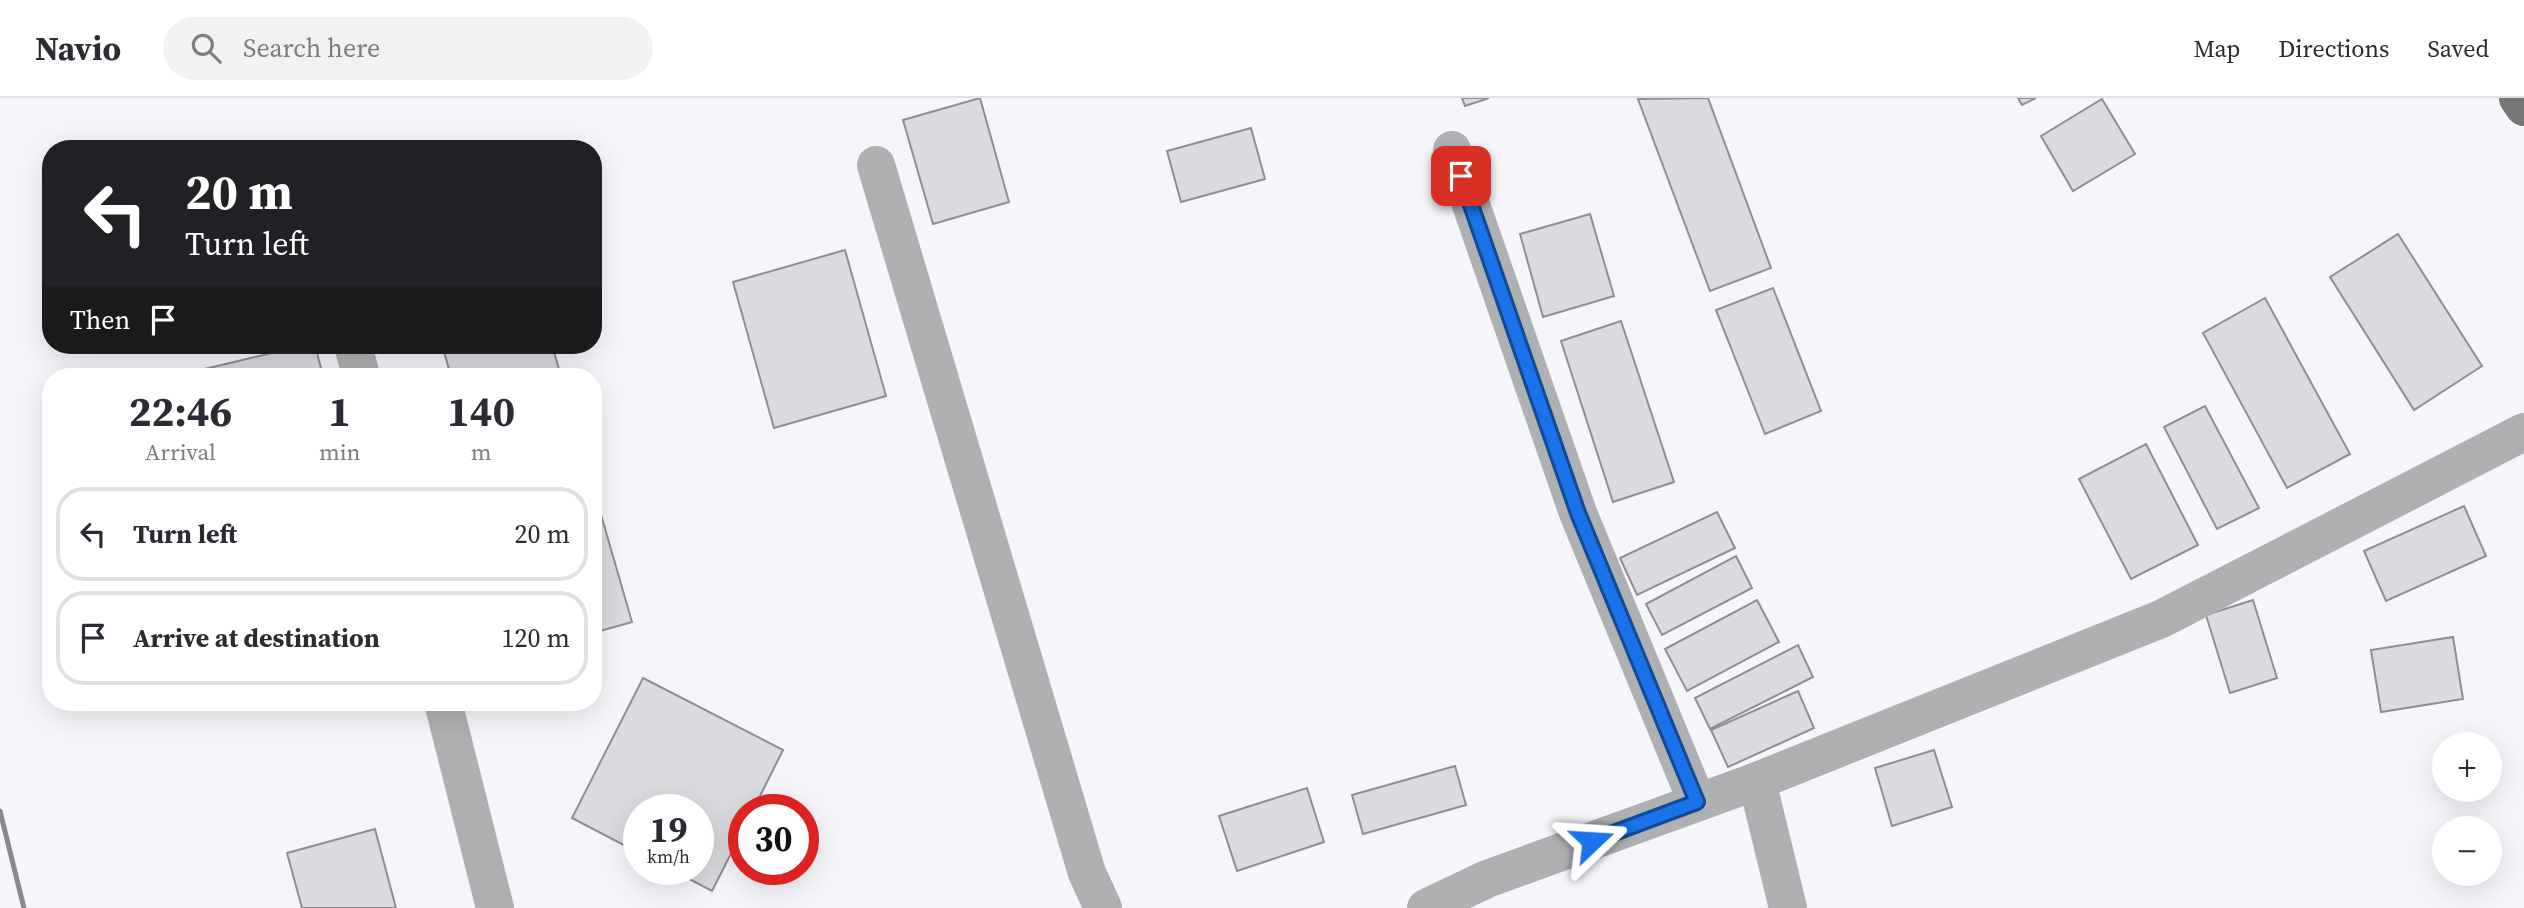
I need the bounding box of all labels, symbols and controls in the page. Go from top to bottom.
search box [163,17,653,80]
text: Navio [35,26,121,71]
icon: search [187,29,225,67]
text: Search here [243,30,380,66]
text: Map [2193,32,2240,65]
text: Directions [2278,32,2389,65]
text: Saved [2427,32,2489,65]
pin [1431,146,1491,206]
icon: arrive [1442,157,1480,195]
text: 20 m [185,158,293,225]
icon: left [70,168,161,259]
text: Turn left [185,222,309,266]
icon: arrive [144,301,182,339]
text: Then [70,302,130,338]
text: 22:46 [129,382,232,440]
text: 1 [328,382,351,440]
text: 140 [447,382,515,440]
text: Arrival [145,436,216,468]
text: min [319,436,360,468]
text: m [471,436,492,468]
icon: left [74,515,112,553]
text: Turn left [133,516,237,552]
text: 20 m [515,516,570,552]
icon: arrive [74,619,112,657]
text: Arrive at destination [133,620,380,656]
text: 120 m [502,620,570,656]
map controls [2432,732,2502,886]
button: + [2432,732,2502,802]
speed limit sign: 30 [728,794,819,885]
position arrow [1555,804,1629,878]
text: 19 [650,806,687,854]
button: − [2432,816,2502,886]
text: km/h [647,844,690,869]

